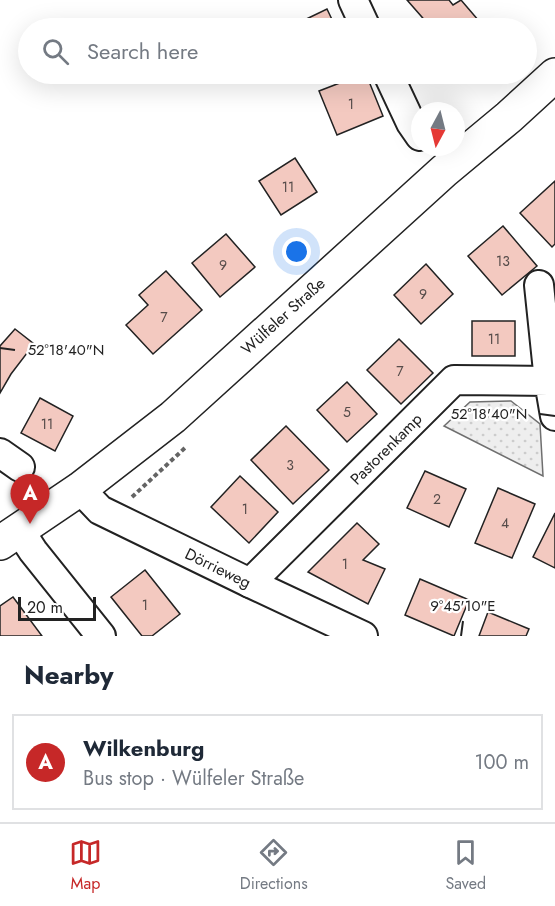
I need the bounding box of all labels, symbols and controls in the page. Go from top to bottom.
search box [18,18,537,84]
icon: search [39,35,72,68]
text: Search here [87,35,198,67]
house number: 1 [348,94,354,114]
north arrow [411,102,465,156]
house number: 11 [282,177,294,197]
your location [282,237,311,266]
house number: 13 [496,251,510,271]
house number: 9 [219,255,227,275]
street label: Wülfeler Straße [236,272,330,360]
house number: 9 [419,284,427,304]
house number: 7 [160,307,168,327]
house number: 11 [488,329,500,349]
text: 52°18'40"N [28,339,104,361]
house number: 7 [396,361,404,381]
house number: 5 [343,402,351,422]
text: 52°18'40"N [451,403,527,425]
street label: Pastorenkamp [345,408,427,490]
house number: 11 [41,414,53,434]
house number: 3 [286,455,294,475]
pin: A [10,474,50,524]
house number: 2 [433,489,441,509]
house number: 1 [242,499,248,519]
house number: 4 [501,513,509,533]
street label: Dörrieweg [181,542,255,594]
house number: 1 [342,554,348,574]
scale bar [18,594,96,622]
house number: 1 [142,595,148,615]
text: 9°45'10"E [430,595,496,617]
text: 20 m [27,596,63,619]
text: Nearby [24,656,113,694]
text: Wilkenburg [83,732,204,764]
text: A [38,748,53,777]
text: 100 m [474,748,529,777]
text: Bus stop · Wülfeler Straße [83,764,304,793]
tab: Map [69,836,102,895]
tab: Directions [240,836,308,895]
tab: Saved [445,836,486,895]

